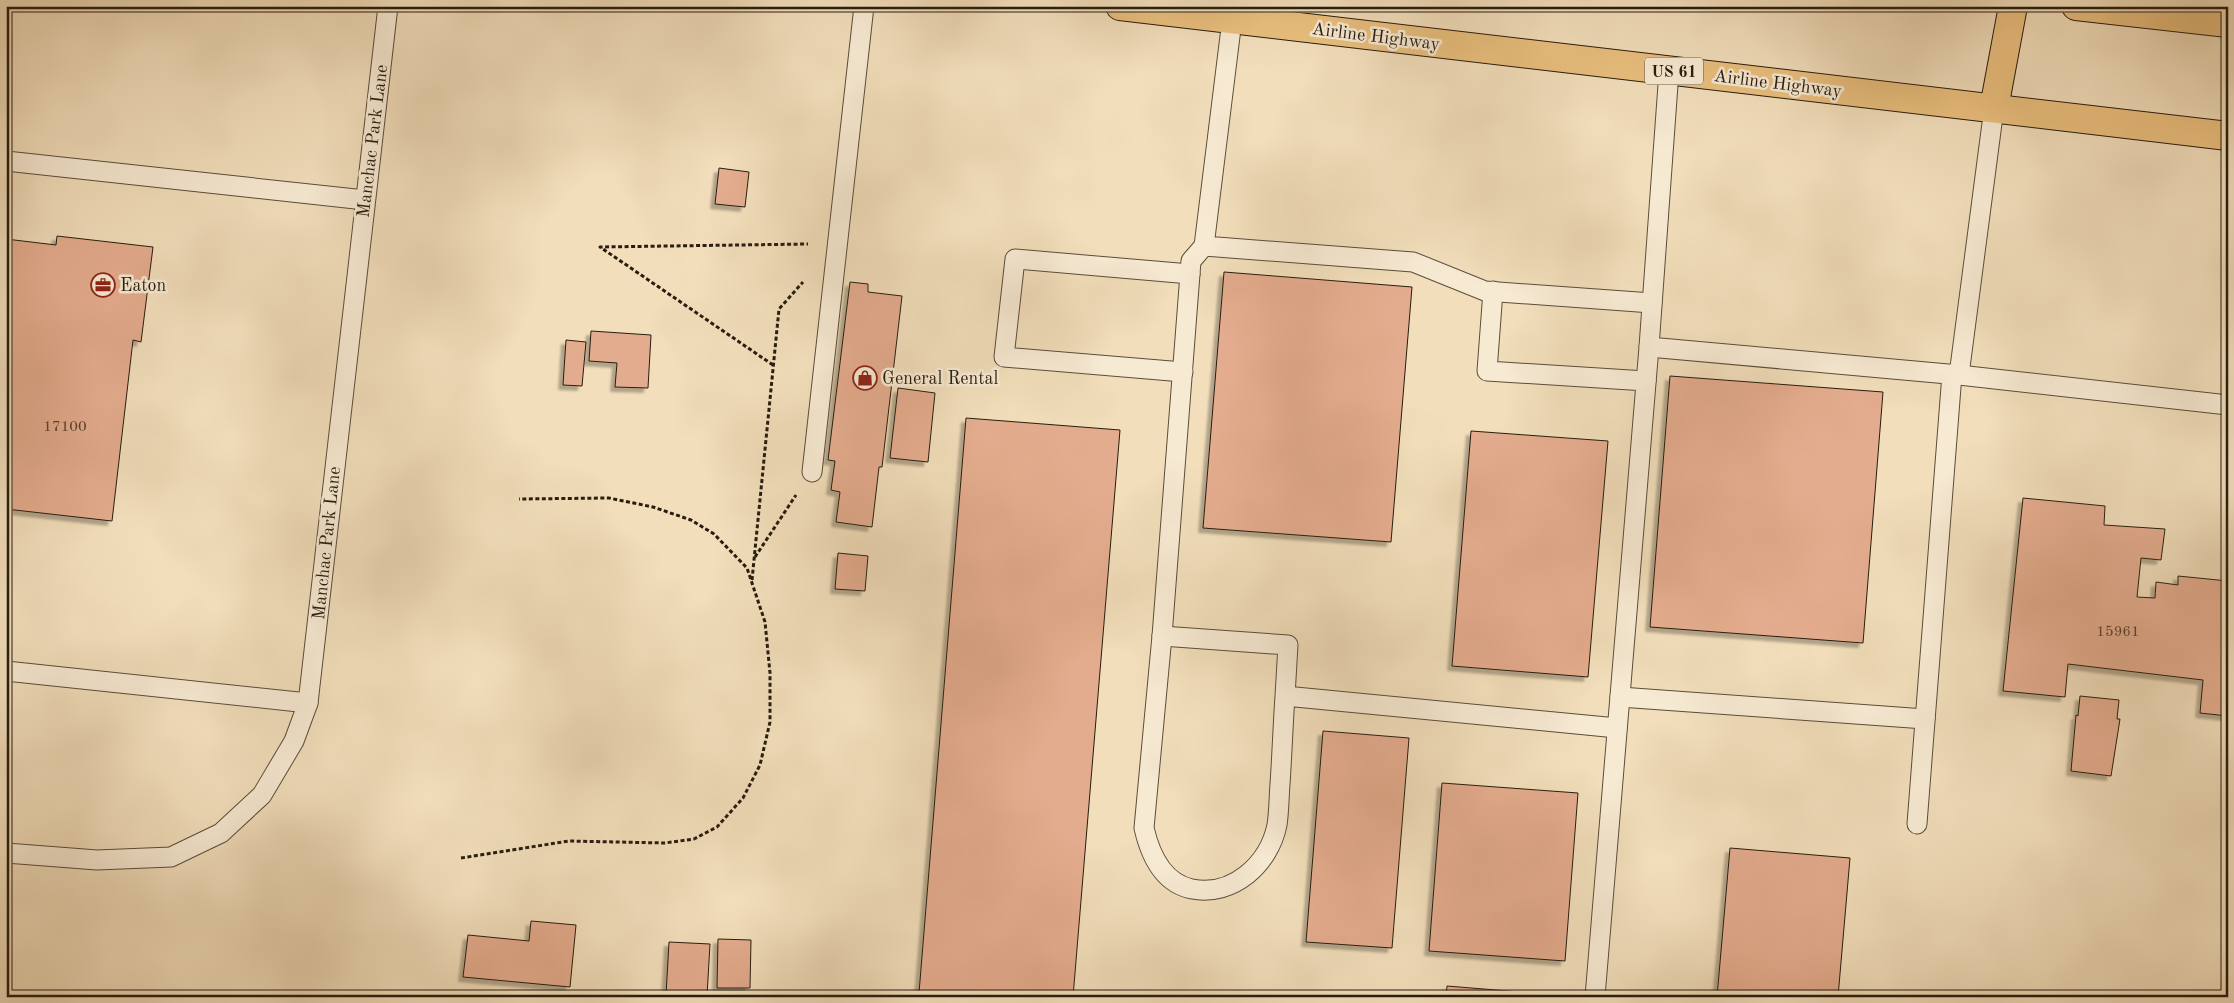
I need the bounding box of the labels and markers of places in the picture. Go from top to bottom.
office icon: Eaton [90,272,116,298]
place label: Eaton [120,277,167,295]
shop icon: General Rental [852,365,878,391]
place label: General Rental [882,370,998,388]

